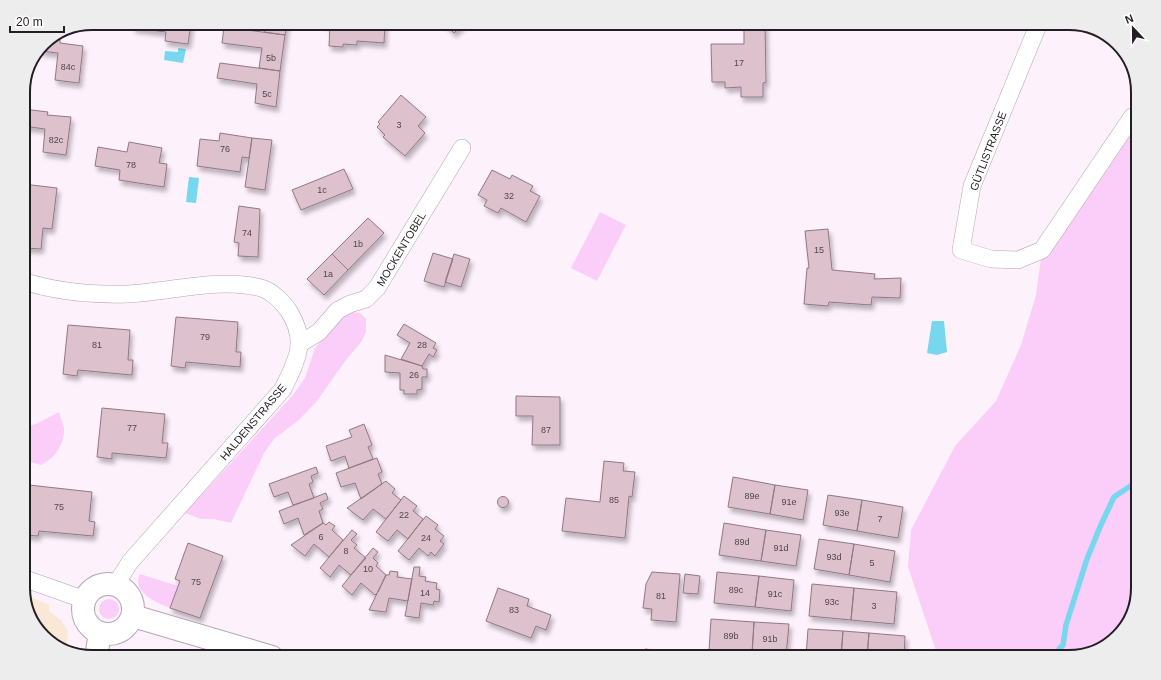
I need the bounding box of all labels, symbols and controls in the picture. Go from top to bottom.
scale bar [10,8,64,34]
north arrow [1113,8,1153,48]
text: N [1123,12,1135,26]
text: 20 m [16,15,43,29]
house number: 5b [266,53,276,63]
house number: 17 [734,58,744,68]
house number: 84c [61,62,76,72]
house number: 5c [262,89,272,99]
street label: GÜTLISTRASSE [967,110,1009,192]
house number: 3 [396,120,402,130]
house number: 82c [49,135,64,145]
house number: 76 [220,144,230,154]
house number: 78 [126,160,136,170]
house number: 1c [317,185,327,195]
house number: 32 [504,191,514,201]
street label: MOCKENTOBEL [374,210,428,288]
house number: 74 [242,228,252,238]
house number: 1b [353,239,363,249]
house number: 15 [814,245,824,255]
house number: 1a [323,269,333,279]
house number: 79 [200,332,210,342]
house number: 81 [92,340,102,350]
house number: 28 [417,340,427,350]
house number: 26 [409,370,419,380]
street label: HALDENSTRASSE [218,381,288,463]
house number: 77 [127,423,137,433]
house number: 87 [541,425,551,435]
house number: 89e [744,491,760,501]
house number: 85 [609,495,619,505]
house number: 91e [781,497,797,507]
house number: 75 [54,502,64,512]
house number: 93e [834,508,850,518]
house number: 22 [399,510,409,520]
house number: 7 [877,514,883,524]
house number: 6 [318,532,324,542]
house number: 24 [421,533,431,543]
house number: 89d [734,537,750,547]
house number: 91d [773,543,789,553]
house number: 8 [343,546,349,556]
house number: 93d [826,552,842,562]
house number: 5 [869,558,875,568]
house number: 10 [363,564,373,574]
house number: 75 [191,577,201,587]
house number: 89c [729,585,744,595]
house number: 14 [420,588,430,598]
house number: 91c [768,589,783,599]
house number: 81 [656,591,666,601]
house number: 93c [825,597,840,607]
house number: 3 [871,601,877,611]
house number: 83 [509,605,519,615]
house number: 89b [723,631,739,641]
house number: 91b [762,634,778,644]

